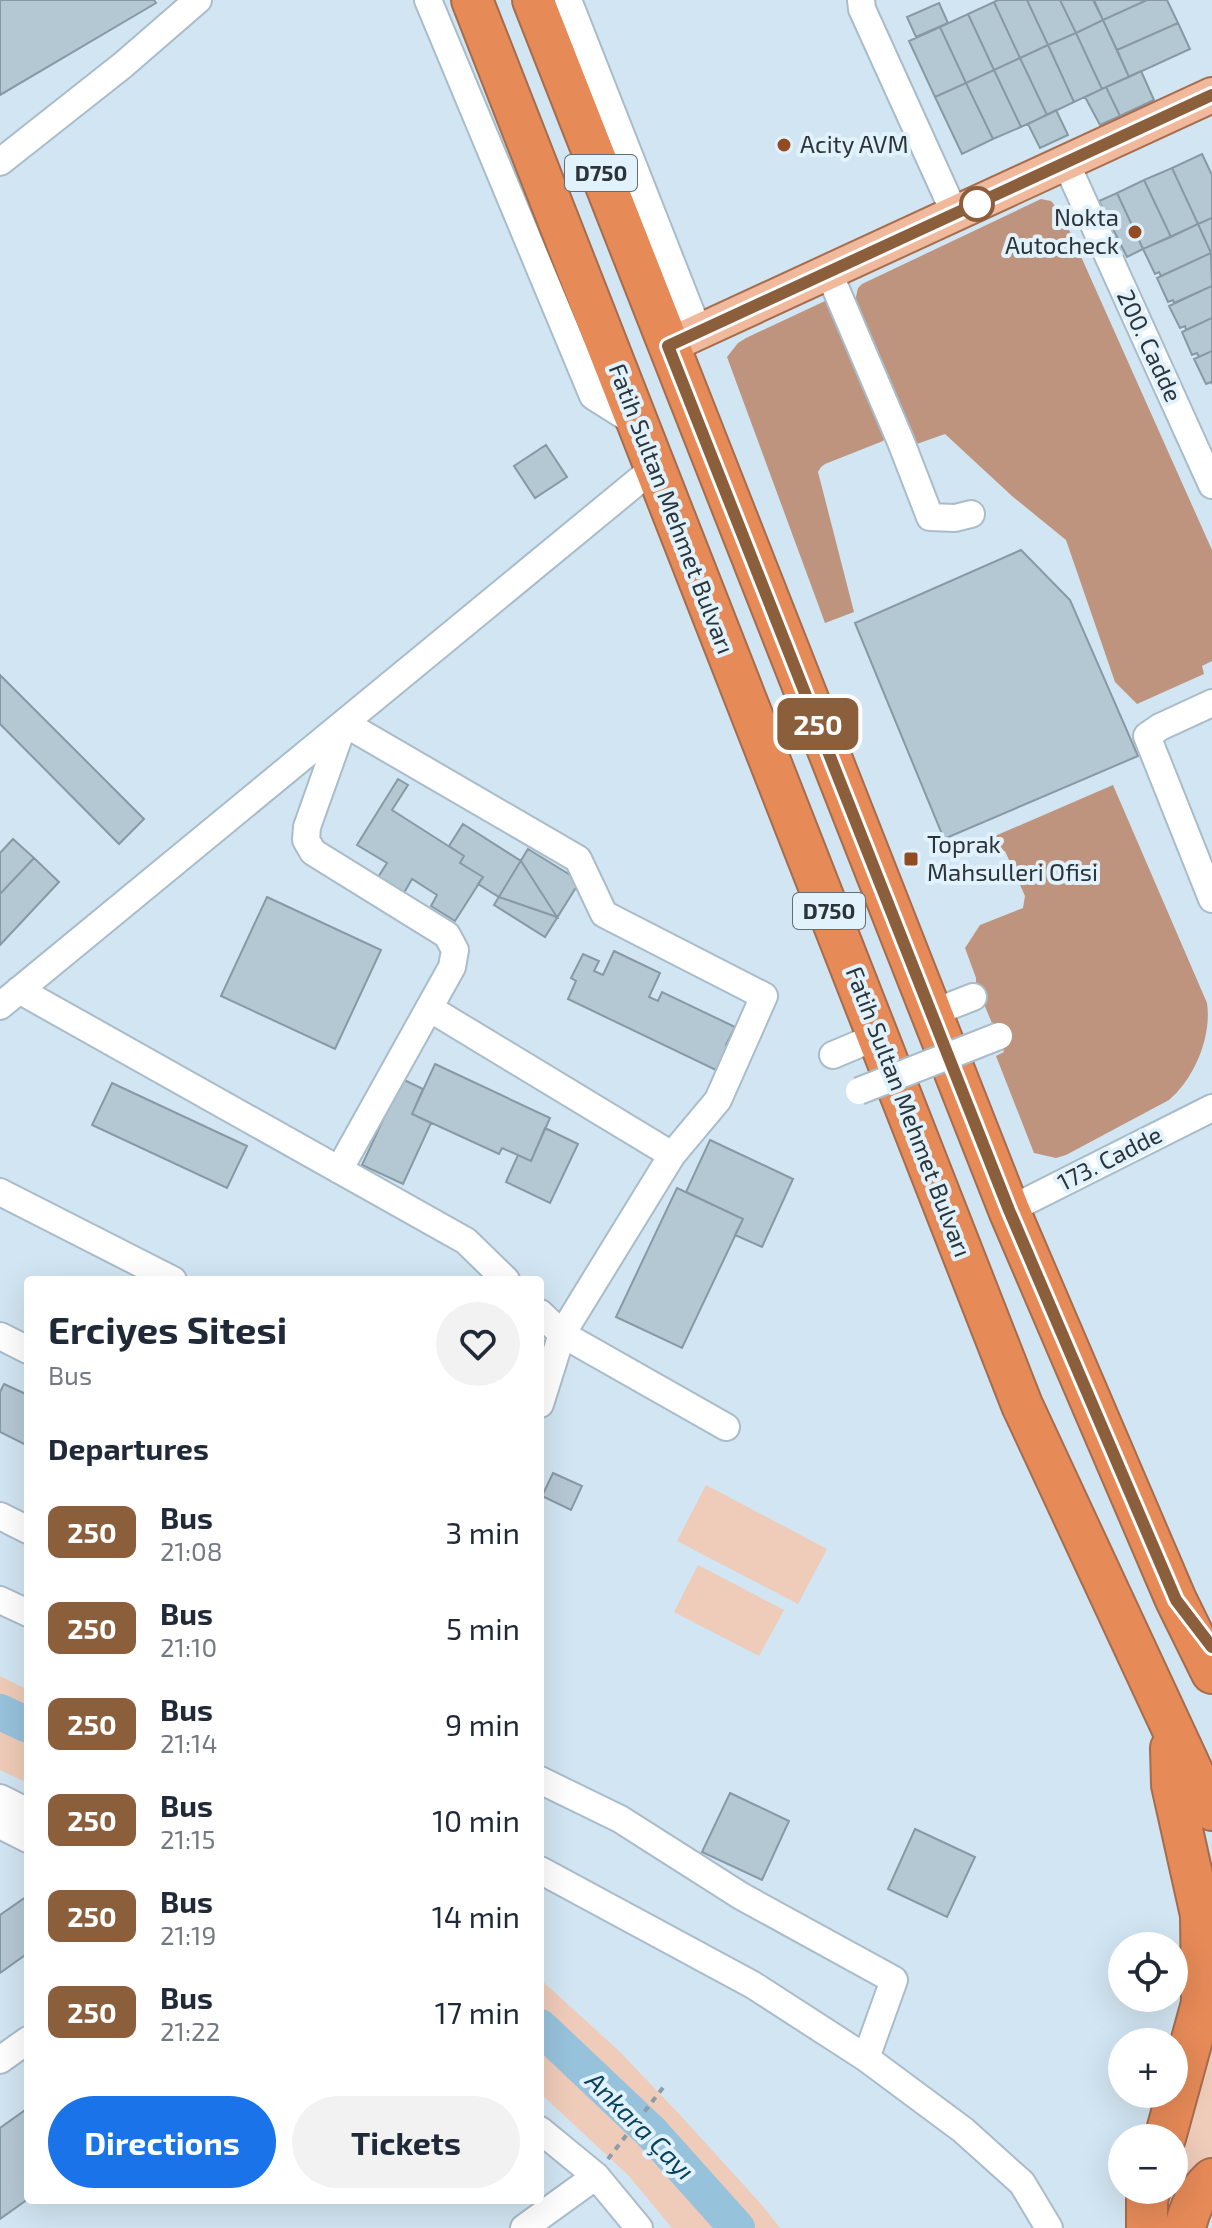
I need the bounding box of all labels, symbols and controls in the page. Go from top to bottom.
place label: Acity AVM [800,129,908,158]
marker: Acity AVM [775,136,793,154]
road number: D750 [565,155,637,191]
unlabelled marker [960,187,994,221]
place label: Nokta Autocheck [1005,202,1119,259]
marker: Nokta Autocheck [1126,223,1144,241]
street label: 200. Cadde [1112,285,1189,406]
street label: Fatih Sultan Mehmet Bulvarı [604,359,741,658]
line badge: 250 [772,698,864,750]
text: 250 [793,707,843,741]
place label: Toprak Mahsulleri Ofisi [927,829,1098,886]
marker: Toprak Mahsulleri Ofisi [902,850,920,868]
road number: D750 [793,893,865,929]
street label: Fatih Sultan Mehmet Bulvarı [841,962,978,1261]
street label: 173. Cadde [1052,1119,1166,1196]
button: heart [436,1302,520,1386]
text: Erciyes Sitesi [48,1306,287,1352]
text: Bus [48,1359,92,1390]
text: Departures [48,1430,209,1466]
text: Bus [160,1499,213,1535]
text: 3 min [445,1514,520,1550]
text: 250 [67,1515,117,1549]
text: 21:08 [160,1535,223,1566]
text: Bus [160,1595,213,1631]
text: 5 min [446,1610,520,1646]
text: 250 [67,1611,117,1645]
text: 21:10 [160,1631,217,1662]
text: Bus [160,1691,213,1727]
text: 9 min [445,1706,520,1742]
text: 250 [67,1707,117,1741]
text: 21:14 [160,1727,217,1758]
text: Bus [160,1787,213,1823]
text: 10 min [432,1802,520,1838]
text: 250 [67,1803,117,1837]
text: 21:15 [160,1823,215,1854]
text: Bus [160,1883,213,1919]
text: 14 min [432,1898,520,1934]
text: 250 [67,1899,117,1933]
text: 21:19 [160,1919,216,1950]
map controls [1108,1932,1188,2204]
button: locate [1108,1932,1188,2012]
text: Bus [160,1979,213,2015]
text: 17 min [435,1994,520,2030]
text: 250 [67,1995,117,2029]
text: 21:22 [160,2015,220,2046]
button: + [1108,2028,1188,2108]
water label: Ankara Çayı [578,2064,702,2187]
button: Directions [48,2096,276,2188]
button: Tickets [292,2096,520,2188]
button: − [1108,2124,1188,2204]

